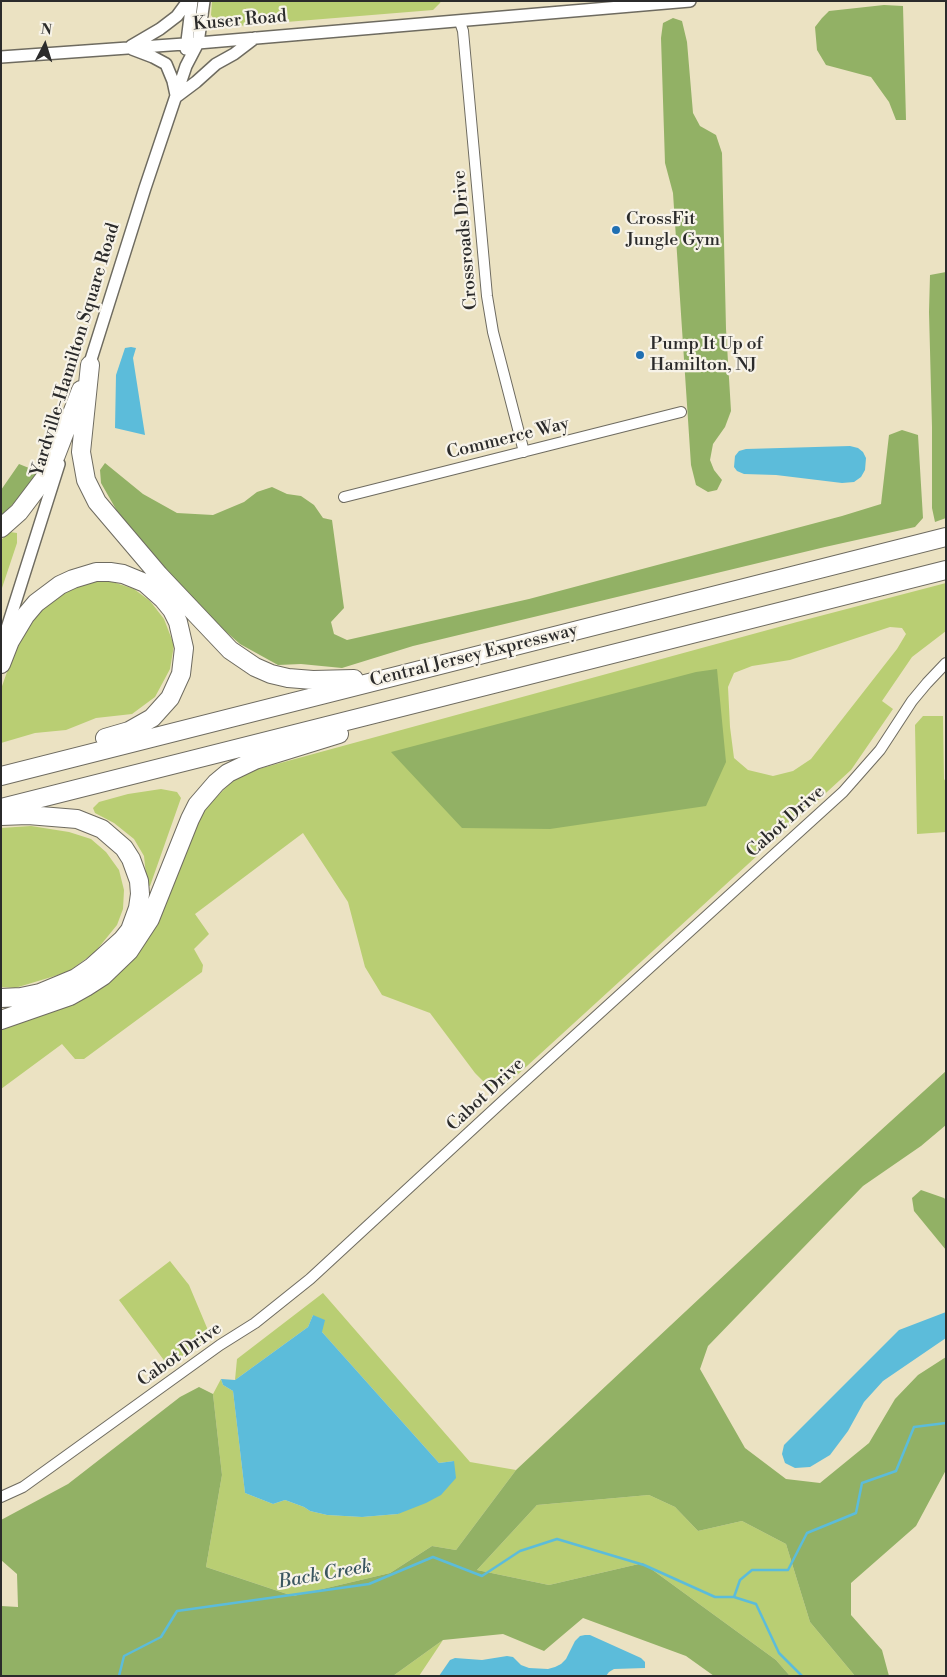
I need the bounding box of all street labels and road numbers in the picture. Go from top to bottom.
street label: Kuser Road [192,6,288,36]
street label: Crossroads Drive [449,169,483,311]
street label: Yardville-Hamilton Square Road [27,221,125,479]
street label: Commerce Way [445,413,571,465]
street label: Central Jersey Expressway [368,620,580,692]
street label: Cabot Drive [743,781,829,863]
street label: Cabot Drive [443,1054,529,1136]
street label: Cabot Drive [134,1318,226,1392]

